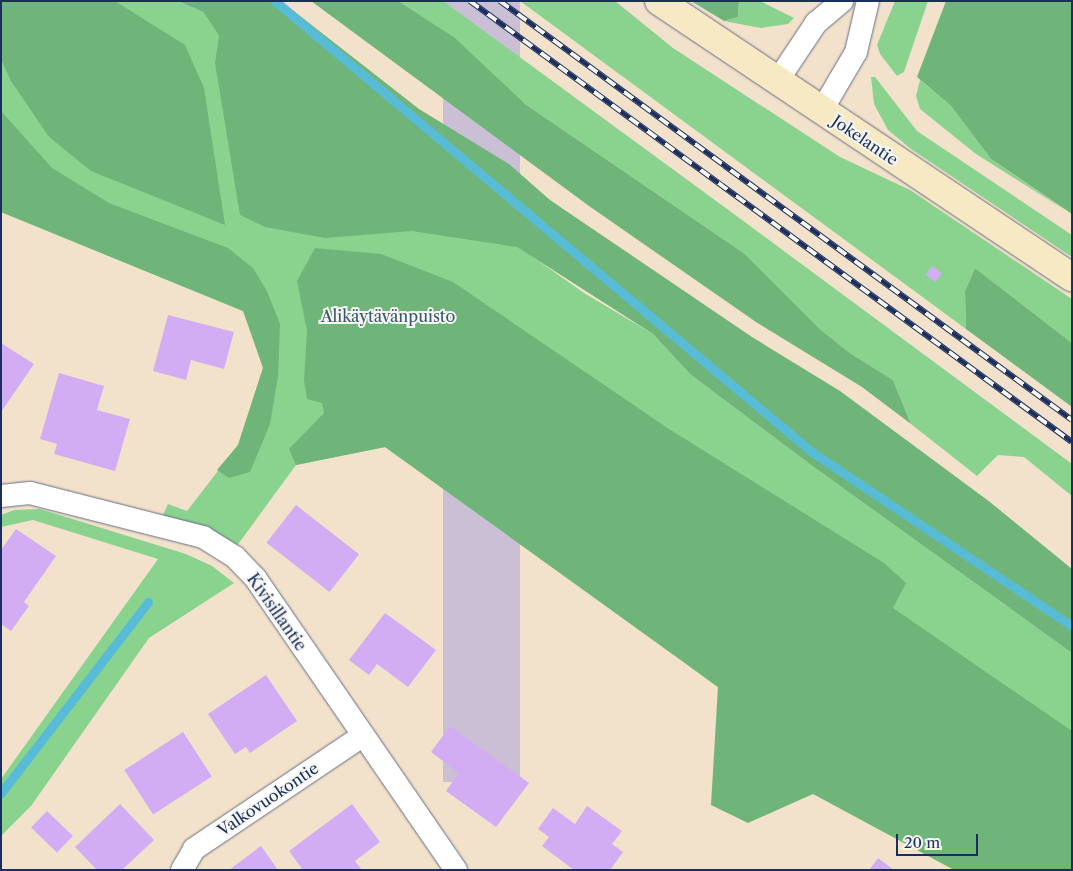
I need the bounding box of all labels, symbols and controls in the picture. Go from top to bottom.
street label: Jokelantie [828,111,902,169]
park label: Alikäytävänpuisto [321,306,455,326]
street label: Kivisillantie [243,570,311,654]
street label: Valkovuokontie [214,758,322,840]
scale bar [898,824,980,856]
text: 20 m [904,833,940,852]

